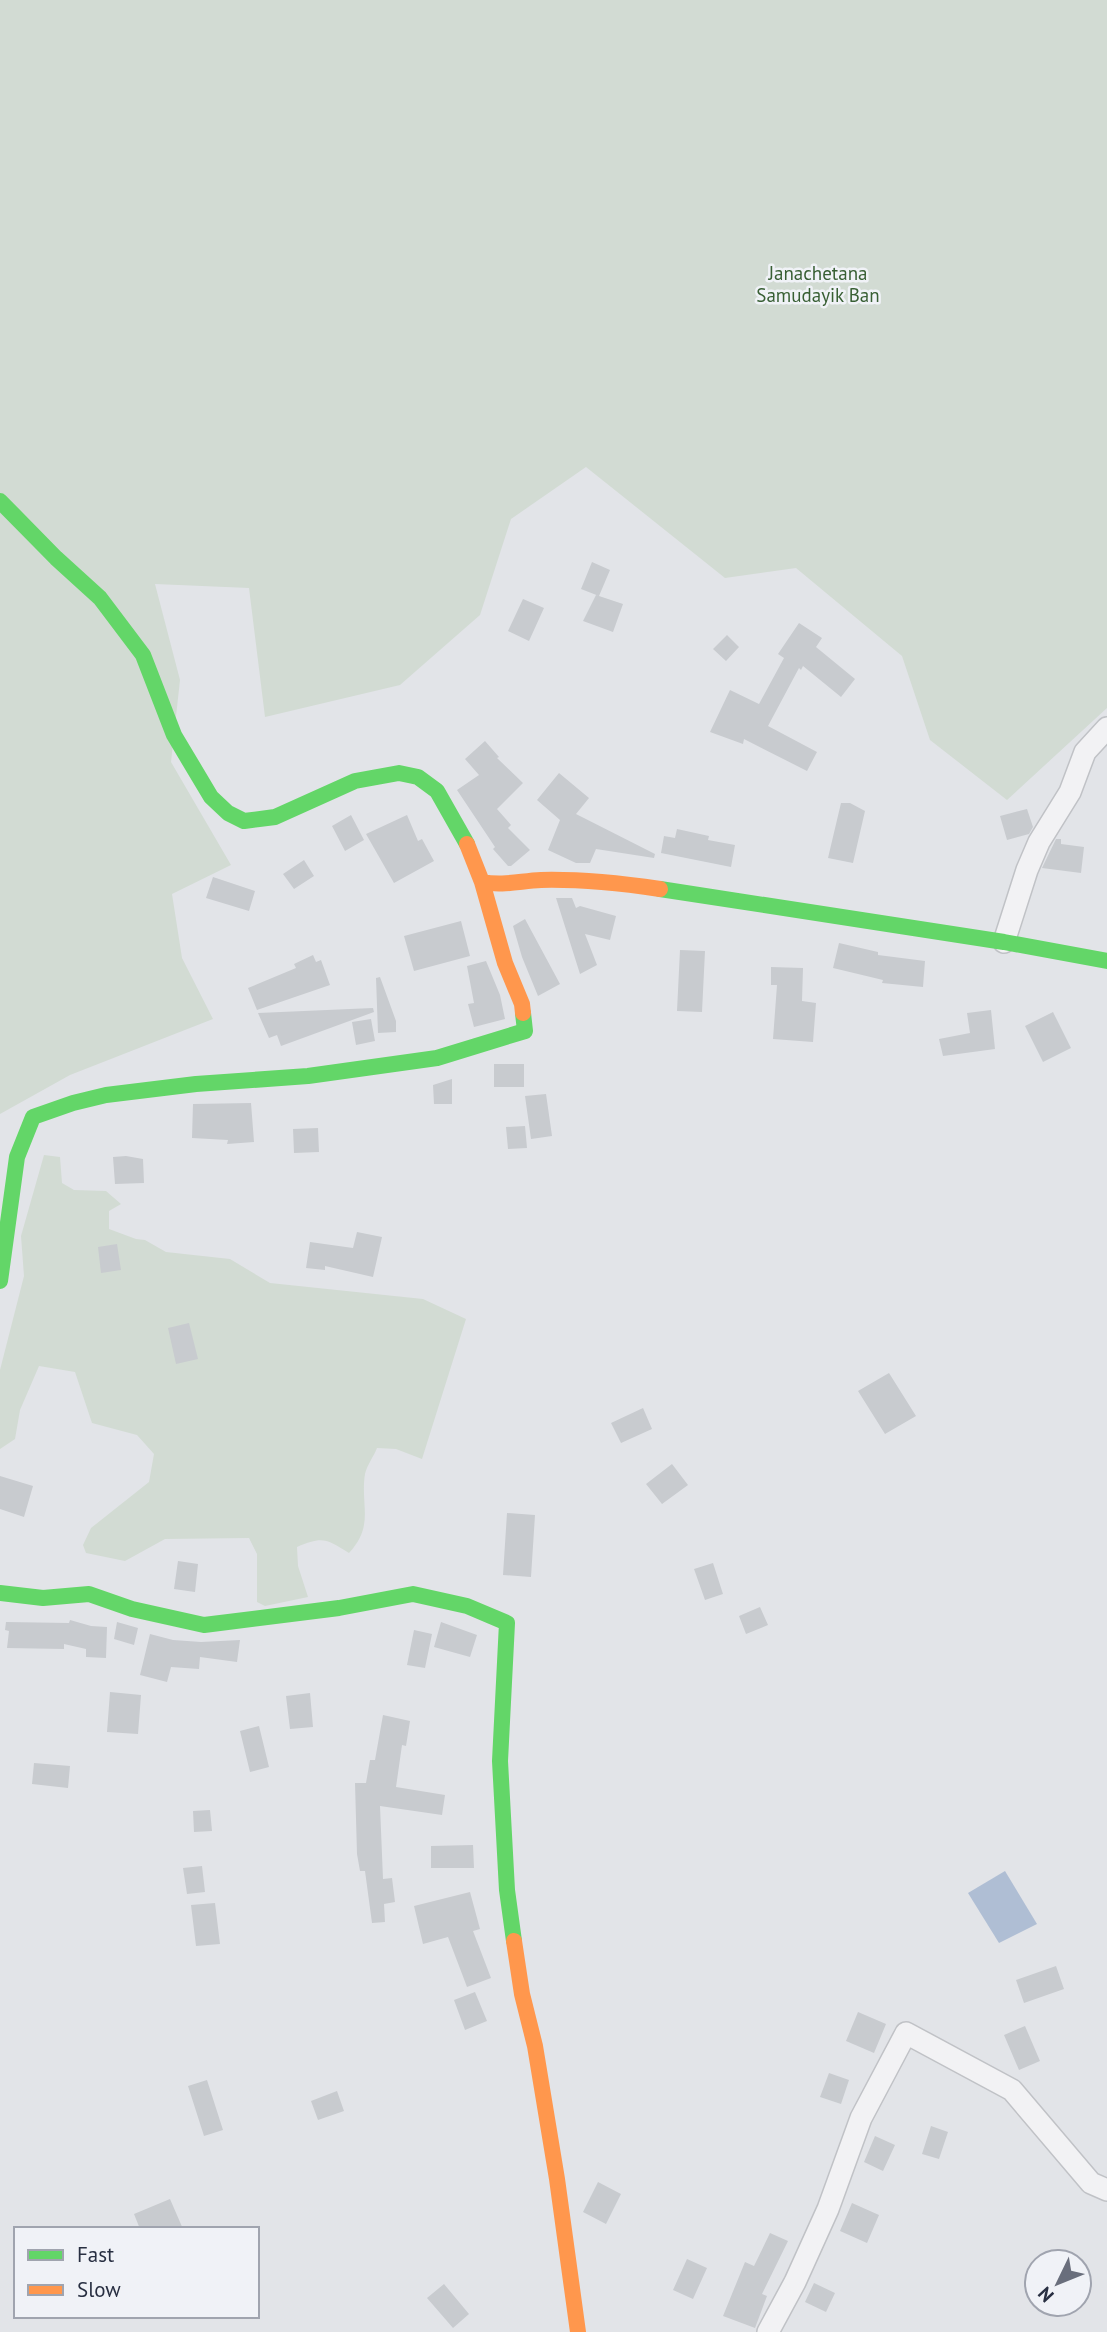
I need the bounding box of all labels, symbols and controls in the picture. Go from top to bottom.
park label: Janachetana Samudayik Ban [756,261,880,307]
legend [14,2227,259,2318]
text: Fast [77,2241,114,2268]
north arrow [1023,2248,1093,2318]
text: Slow [77,2276,121,2303]
text: N [1033,2282,1059,2307]

